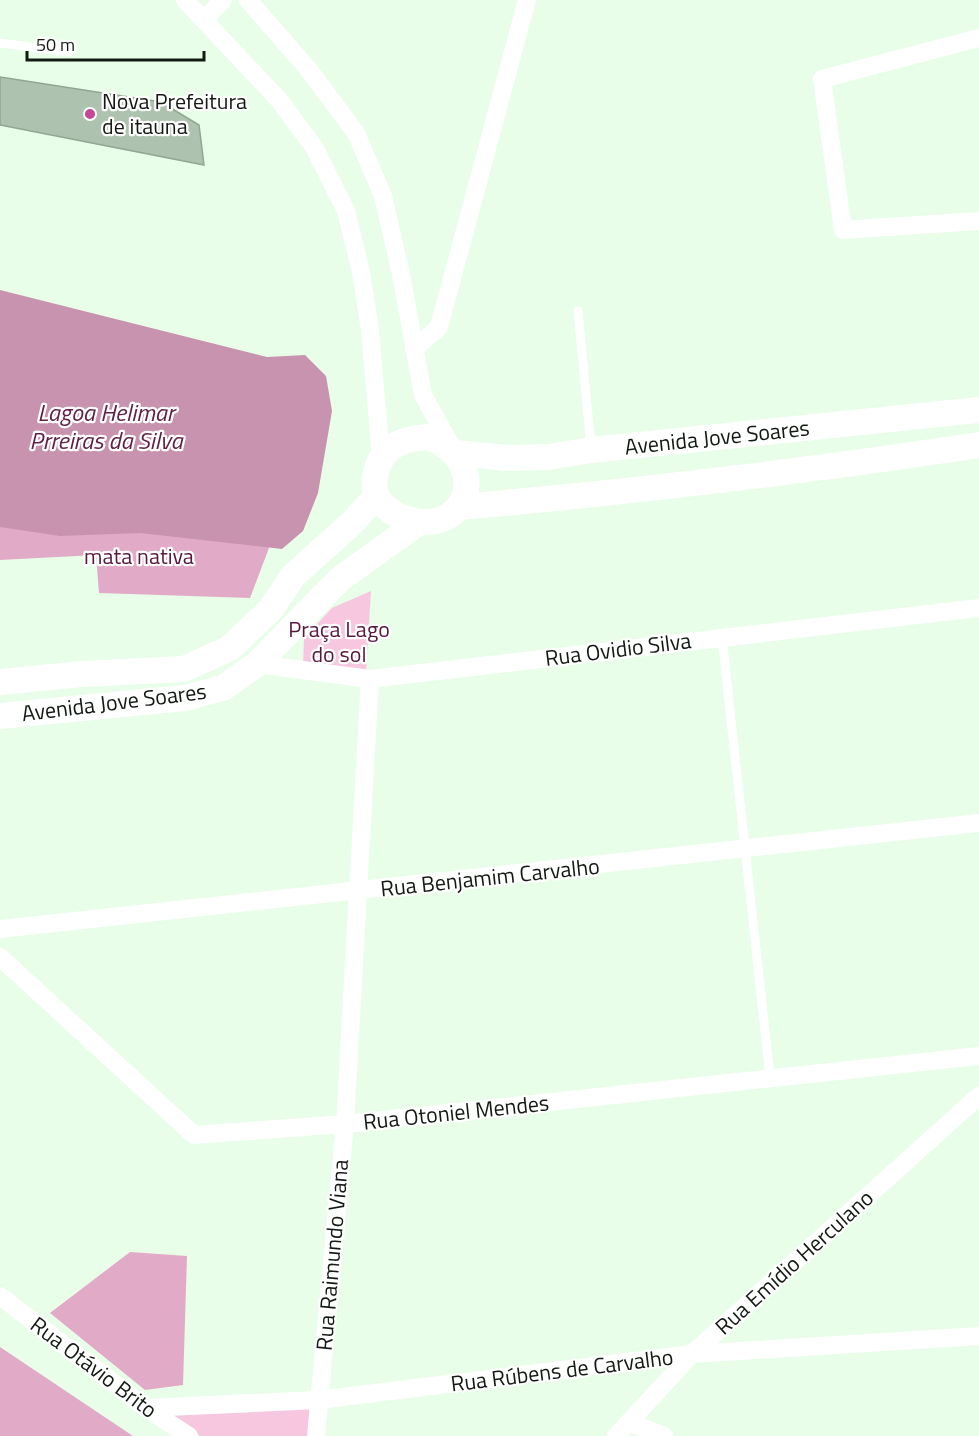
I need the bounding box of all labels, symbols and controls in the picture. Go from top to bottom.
scale bar [27,24,204,62]
text: 50 m [36,31,75,58]
place label: Nova Prefeitura de itauna [102,84,247,143]
marker: Nova Prefeitura de itauna [83,107,97,121]
water label: Lagoa Helimar Prreiras da Silva [30,394,184,458]
street label: Avenida Jove Soares [623,410,811,464]
park label: mata nativa [84,539,194,573]
park label: Praça Lago do sol [288,612,390,671]
street label: Rua Ovidio Silva [543,623,693,675]
street label: Avenida Jove Soares [20,674,208,730]
street label: Rua Benjamim Carvalho [379,849,601,905]
street label: Rua Otoniel Mendes [361,1085,551,1139]
street label: Rua Raimundo Viana [307,1158,357,1352]
street label: Rua Emídio Herculano [707,1181,881,1343]
street label: Rua Otávio Brito [23,1308,165,1426]
street label: Rua Rúbens de Carvalho [449,1339,675,1401]

